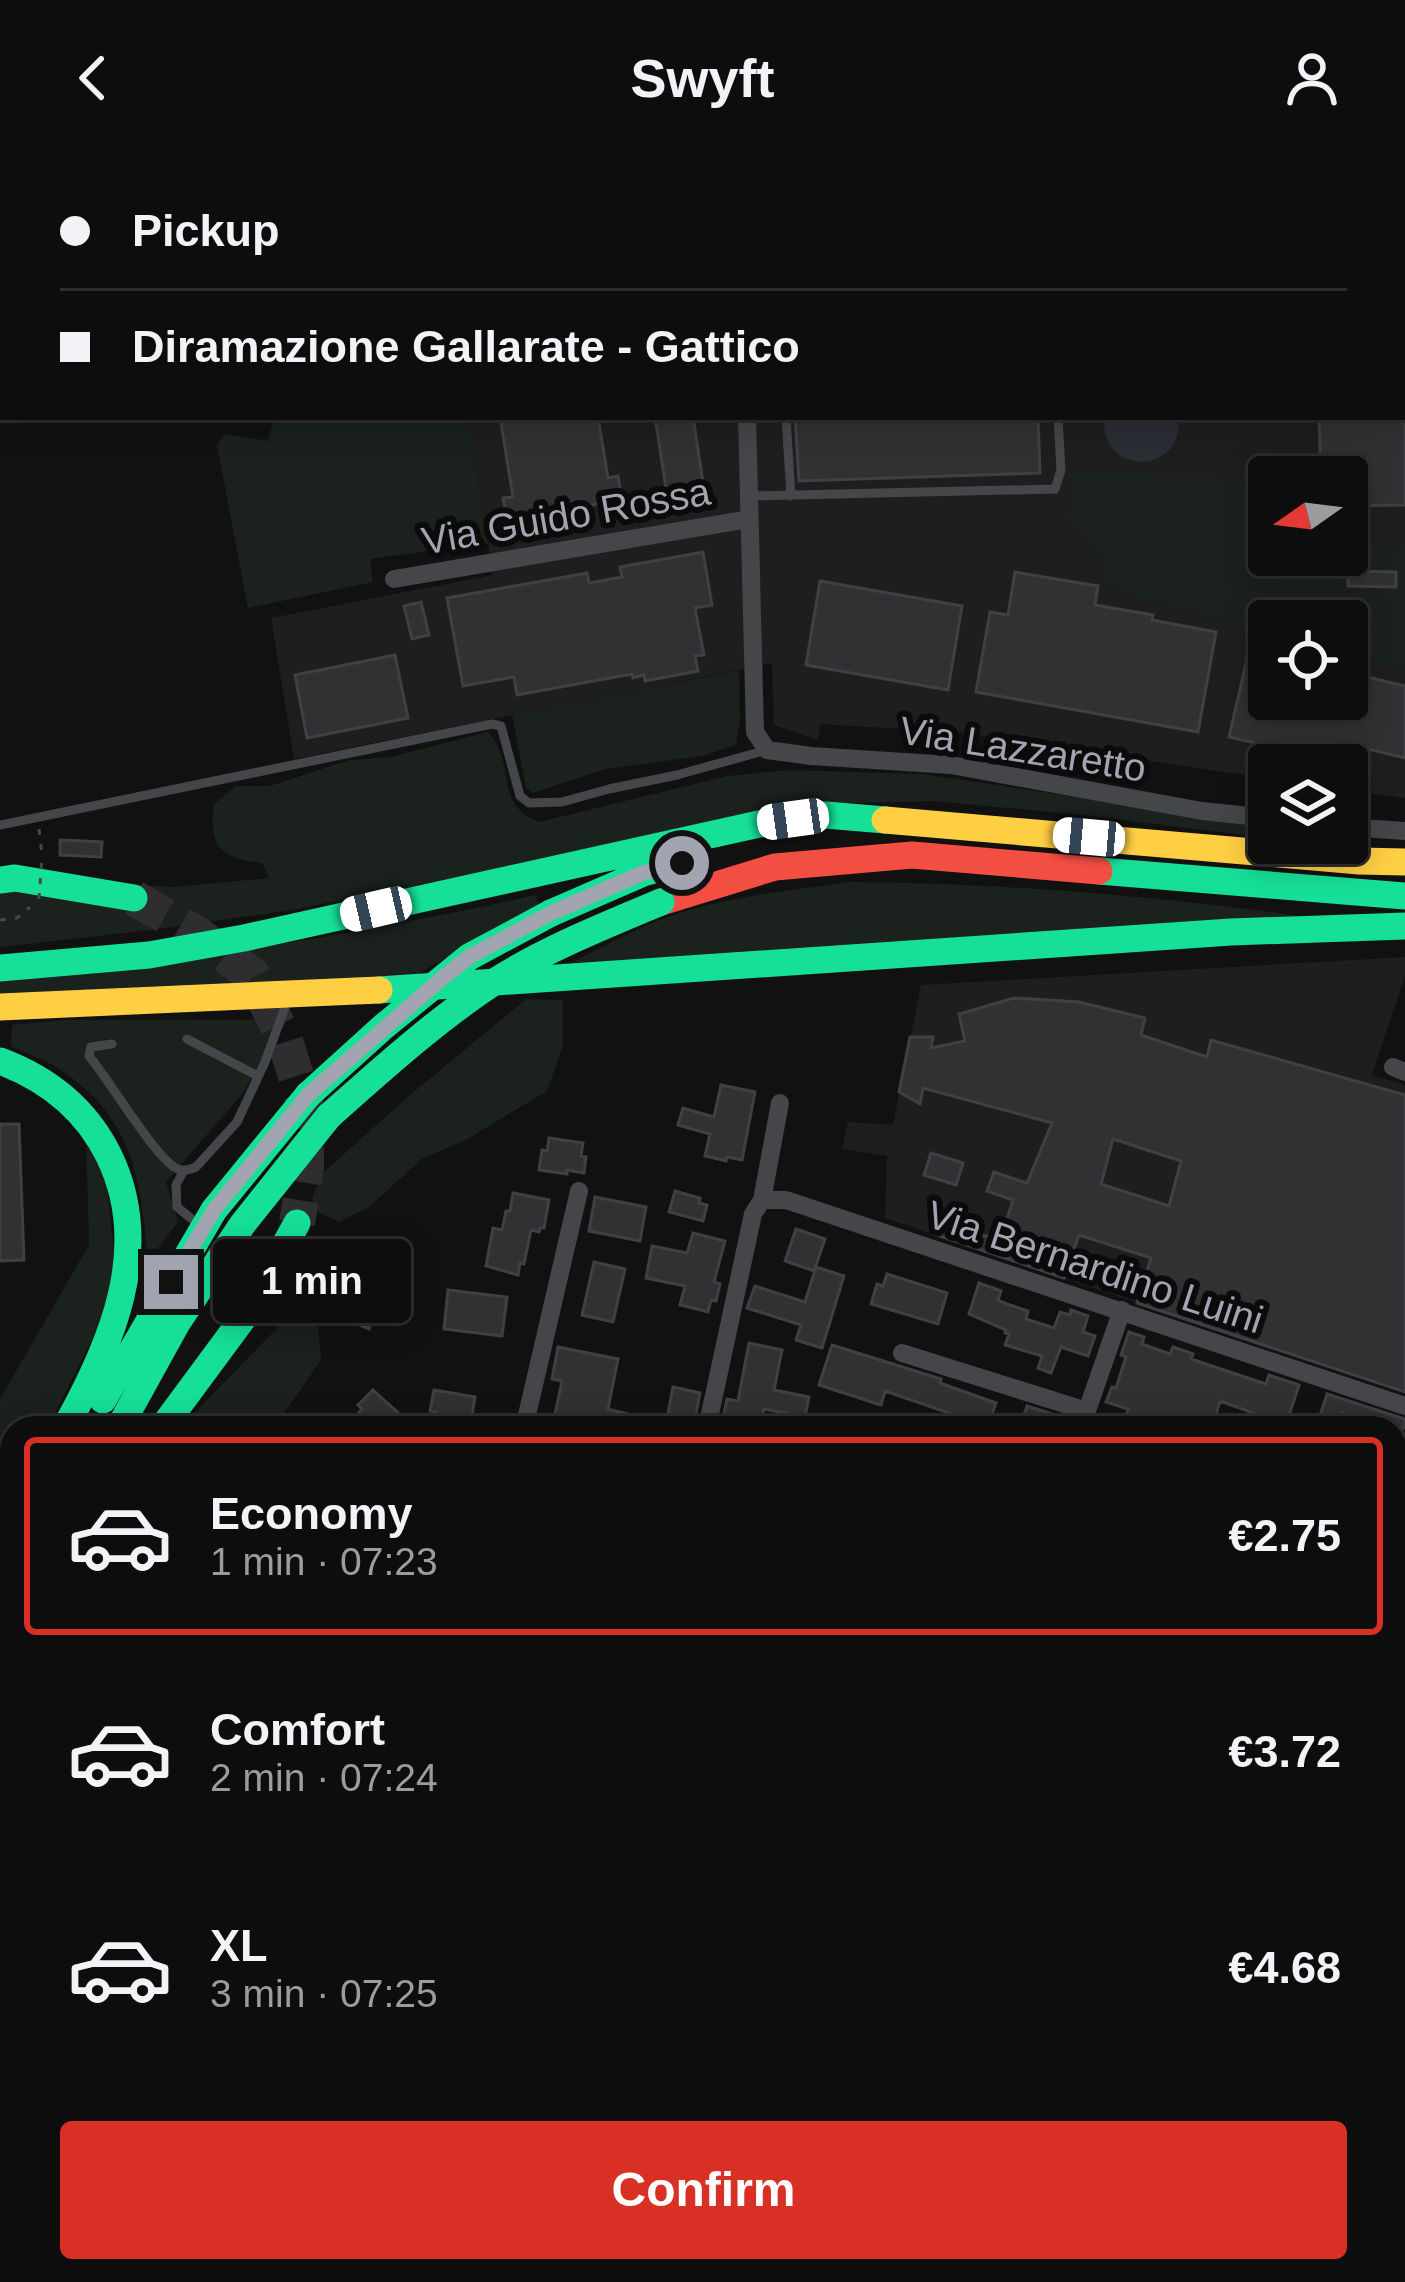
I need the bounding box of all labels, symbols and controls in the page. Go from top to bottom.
icon: back [60,45,126,111]
icon: person [1279,45,1345,111]
text: Swyft [630,48,775,108]
text: Pickup [132,205,280,256]
text: Diramazione Gallarate - Gattico [132,321,800,372]
north arrow [1248,456,1368,576]
map controls [1248,456,1368,864]
street label: Via Guido Rossa [419,469,714,563]
button: locate [1248,600,1368,720]
street label: Via Lazzaretto [897,708,1149,790]
button: layers [1248,744,1368,864]
car [755,796,831,842]
car [1052,816,1126,858]
route start [655,836,709,890]
car [337,883,415,935]
street label: Via Bernardino Luini [922,1192,1268,1342]
callout: 1 min [213,1240,411,1324]
route end [144,1255,198,1309]
text: 1 min [261,1259,363,1302]
icon: car [66,1482,174,1590]
text: Economy [210,1488,413,1539]
text: €2.75 [1228,1510,1341,1561]
text: 1 min · 07:23 [210,1540,438,1583]
icon: car [66,1698,174,1806]
text: Comfort [210,1704,385,1755]
text: €3.72 [1228,1726,1341,1777]
text: 2 min · 07:24 [210,1756,438,1799]
icon: car [66,1914,174,2022]
text: XL [210,1920,268,1971]
text: €4.68 [1228,1942,1341,1993]
text: 3 min · 07:25 [210,1972,438,2015]
button: Confirm [60,2121,1347,2259]

